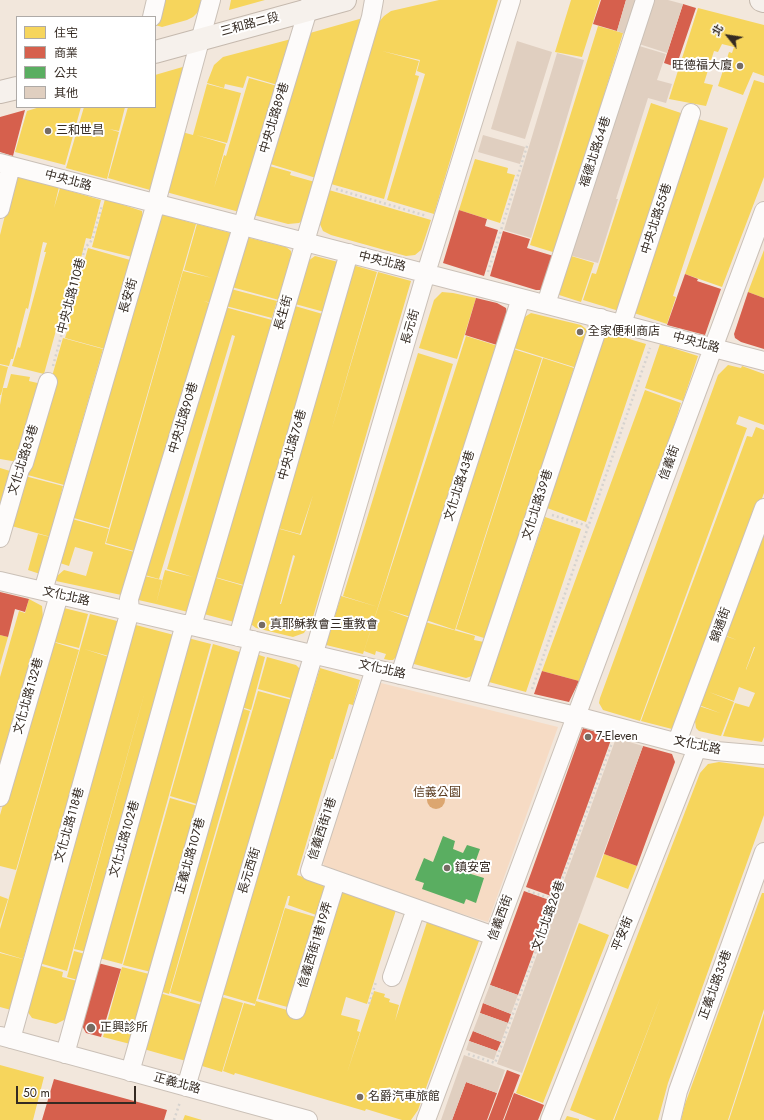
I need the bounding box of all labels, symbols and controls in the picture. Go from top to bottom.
street label: 三和路二段 [219,10,281,40]
legend [16,16,156,108]
north arrow [708,16,748,56]
text: 北 [708,21,727,39]
text: 住宅 [54,24,78,42]
text: 商業 [54,44,78,62]
place label: 旺德福大廈 [672,59,732,73]
marker: 旺德福大廈 [735,61,745,71]
text: 公共 [54,64,78,82]
street label: 中央北路89巷 [257,81,293,155]
text: 其他 [54,84,78,102]
street label: 福德北路64巷 [578,115,614,189]
place label: 三和世昌 [56,124,104,138]
marker: 三和世昌 [43,126,53,136]
street label: 中央北路 [43,168,93,194]
street label: 中央北路55巷 [639,182,675,256]
street label: 中央北路 [357,249,407,275]
street label: 中央北路110巷 [55,256,89,336]
street label: 長安街 [117,277,141,315]
street label: 長生街 [272,294,296,332]
street label: 長元街 [399,308,423,346]
place label: 全家便利商店 [588,325,660,339]
marker: 全家便利商店 [575,327,585,337]
street label: 中央北路 [671,330,721,356]
street label: 中央北路90巷 [166,380,202,456]
street label: 中央北路76巷 [276,408,310,482]
street label: 文化北路83巷 [6,423,42,497]
street label: 信義街 [657,444,683,482]
street label: 文化北路43巷 [442,449,478,523]
street label: 文化北路39巷 [520,468,556,542]
street label: 文化北路 [41,585,91,609]
street label: 錦通街 [708,606,734,644]
place label: 真耶穌教會三重教會 [270,618,378,632]
marker: 真耶穌教會三重教會 [257,620,267,630]
street label: 文化北路132巷 [11,656,47,736]
street label: 文化北路 [357,658,407,682]
place label: 7-Eleven [596,730,638,744]
marker: 7-Eleven [583,732,593,742]
street label: 文化北路 [672,734,722,758]
street label: 文化北路118巷 [52,786,88,864]
park label: 信義公園 [413,786,461,800]
street label: 信義西街1巷 [306,796,340,862]
street label: 文化北路102巷 [107,799,143,879]
street label: 正義北路107巷 [173,816,209,896]
street label: 長元西街 [236,846,264,896]
place label: 鎮安宮 [455,861,491,875]
marker: 鎮安宮 [442,863,452,873]
street label: 文化北路26巷 [530,879,568,953]
street label: 信義西街 [486,893,516,943]
street label: 信義西街1巷19弄 [296,900,336,990]
street label: 平安街 [610,915,636,953]
street label: 正義北路33巷 [697,948,735,1022]
place label: 正興診所 [100,1021,148,1035]
marker: 正興診所 [85,1022,97,1034]
street label: 正義北路 [152,1071,202,1097]
scale bar [18,1078,138,1104]
text: 50 m [23,1084,50,1102]
place label: 名爵汽車旅館 [368,1090,440,1104]
marker: 名爵汽車旅館 [355,1092,365,1102]

